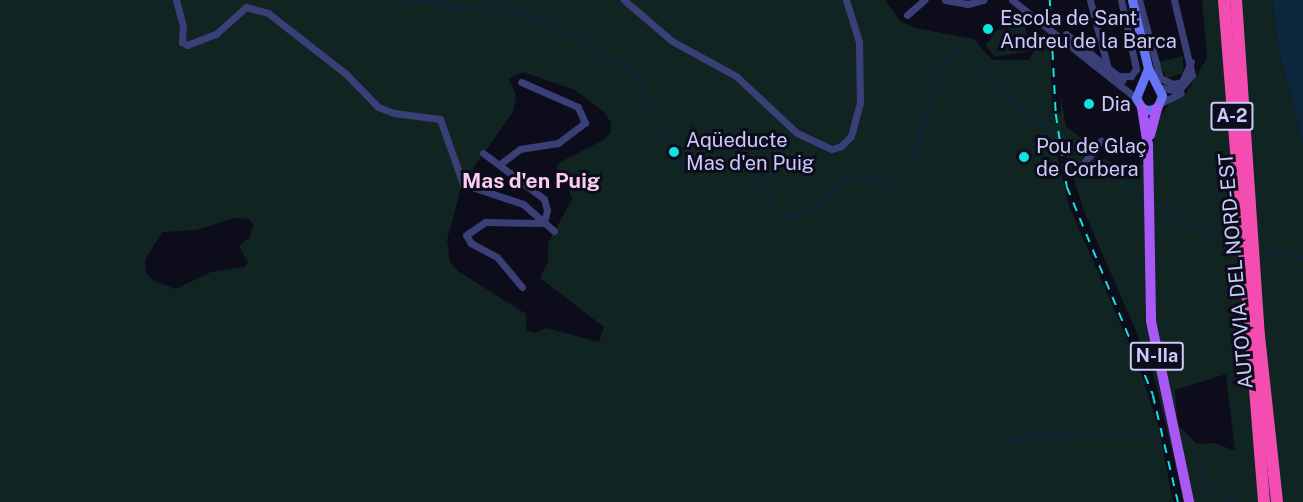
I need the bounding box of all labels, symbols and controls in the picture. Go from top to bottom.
place label: Escola de Sant Andreu de la Barca [1000,6,1177,53]
marker: Escola de Sant Andreu de la Barca [981,22,995,36]
place label: Dia [1101,92,1131,116]
marker: Dia [1082,97,1096,111]
road number: A-2 [1210,101,1254,131]
place label: Aqüeducte Mas d'en Puig [686,128,815,175]
place label: Pou de Glaç de Corbera [1036,134,1147,181]
marker: Aqüeducte Mas d'en Puig [667,145,681,159]
marker: Pou de Glaç de Corbera [1017,150,1031,164]
street label: AUTOVIA DEL NORD-EST [1214,152,1258,390]
district label: Mas d'en Puig [462,168,600,194]
road number: N-IIa [1128,341,1186,371]

